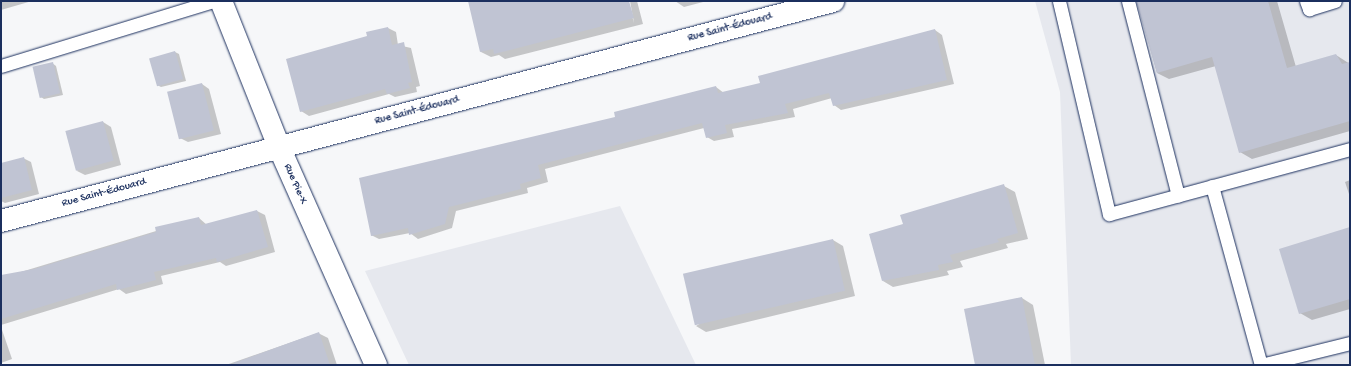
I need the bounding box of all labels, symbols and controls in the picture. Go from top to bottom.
street label: Rue Saint-Édouard [686,10,774,46]
street label: Rue Saint-Édouard [373,93,461,129]
street label: Rue Pie-X [280,162,310,206]
street label: Rue Saint-Édouard [60,175,148,211]

